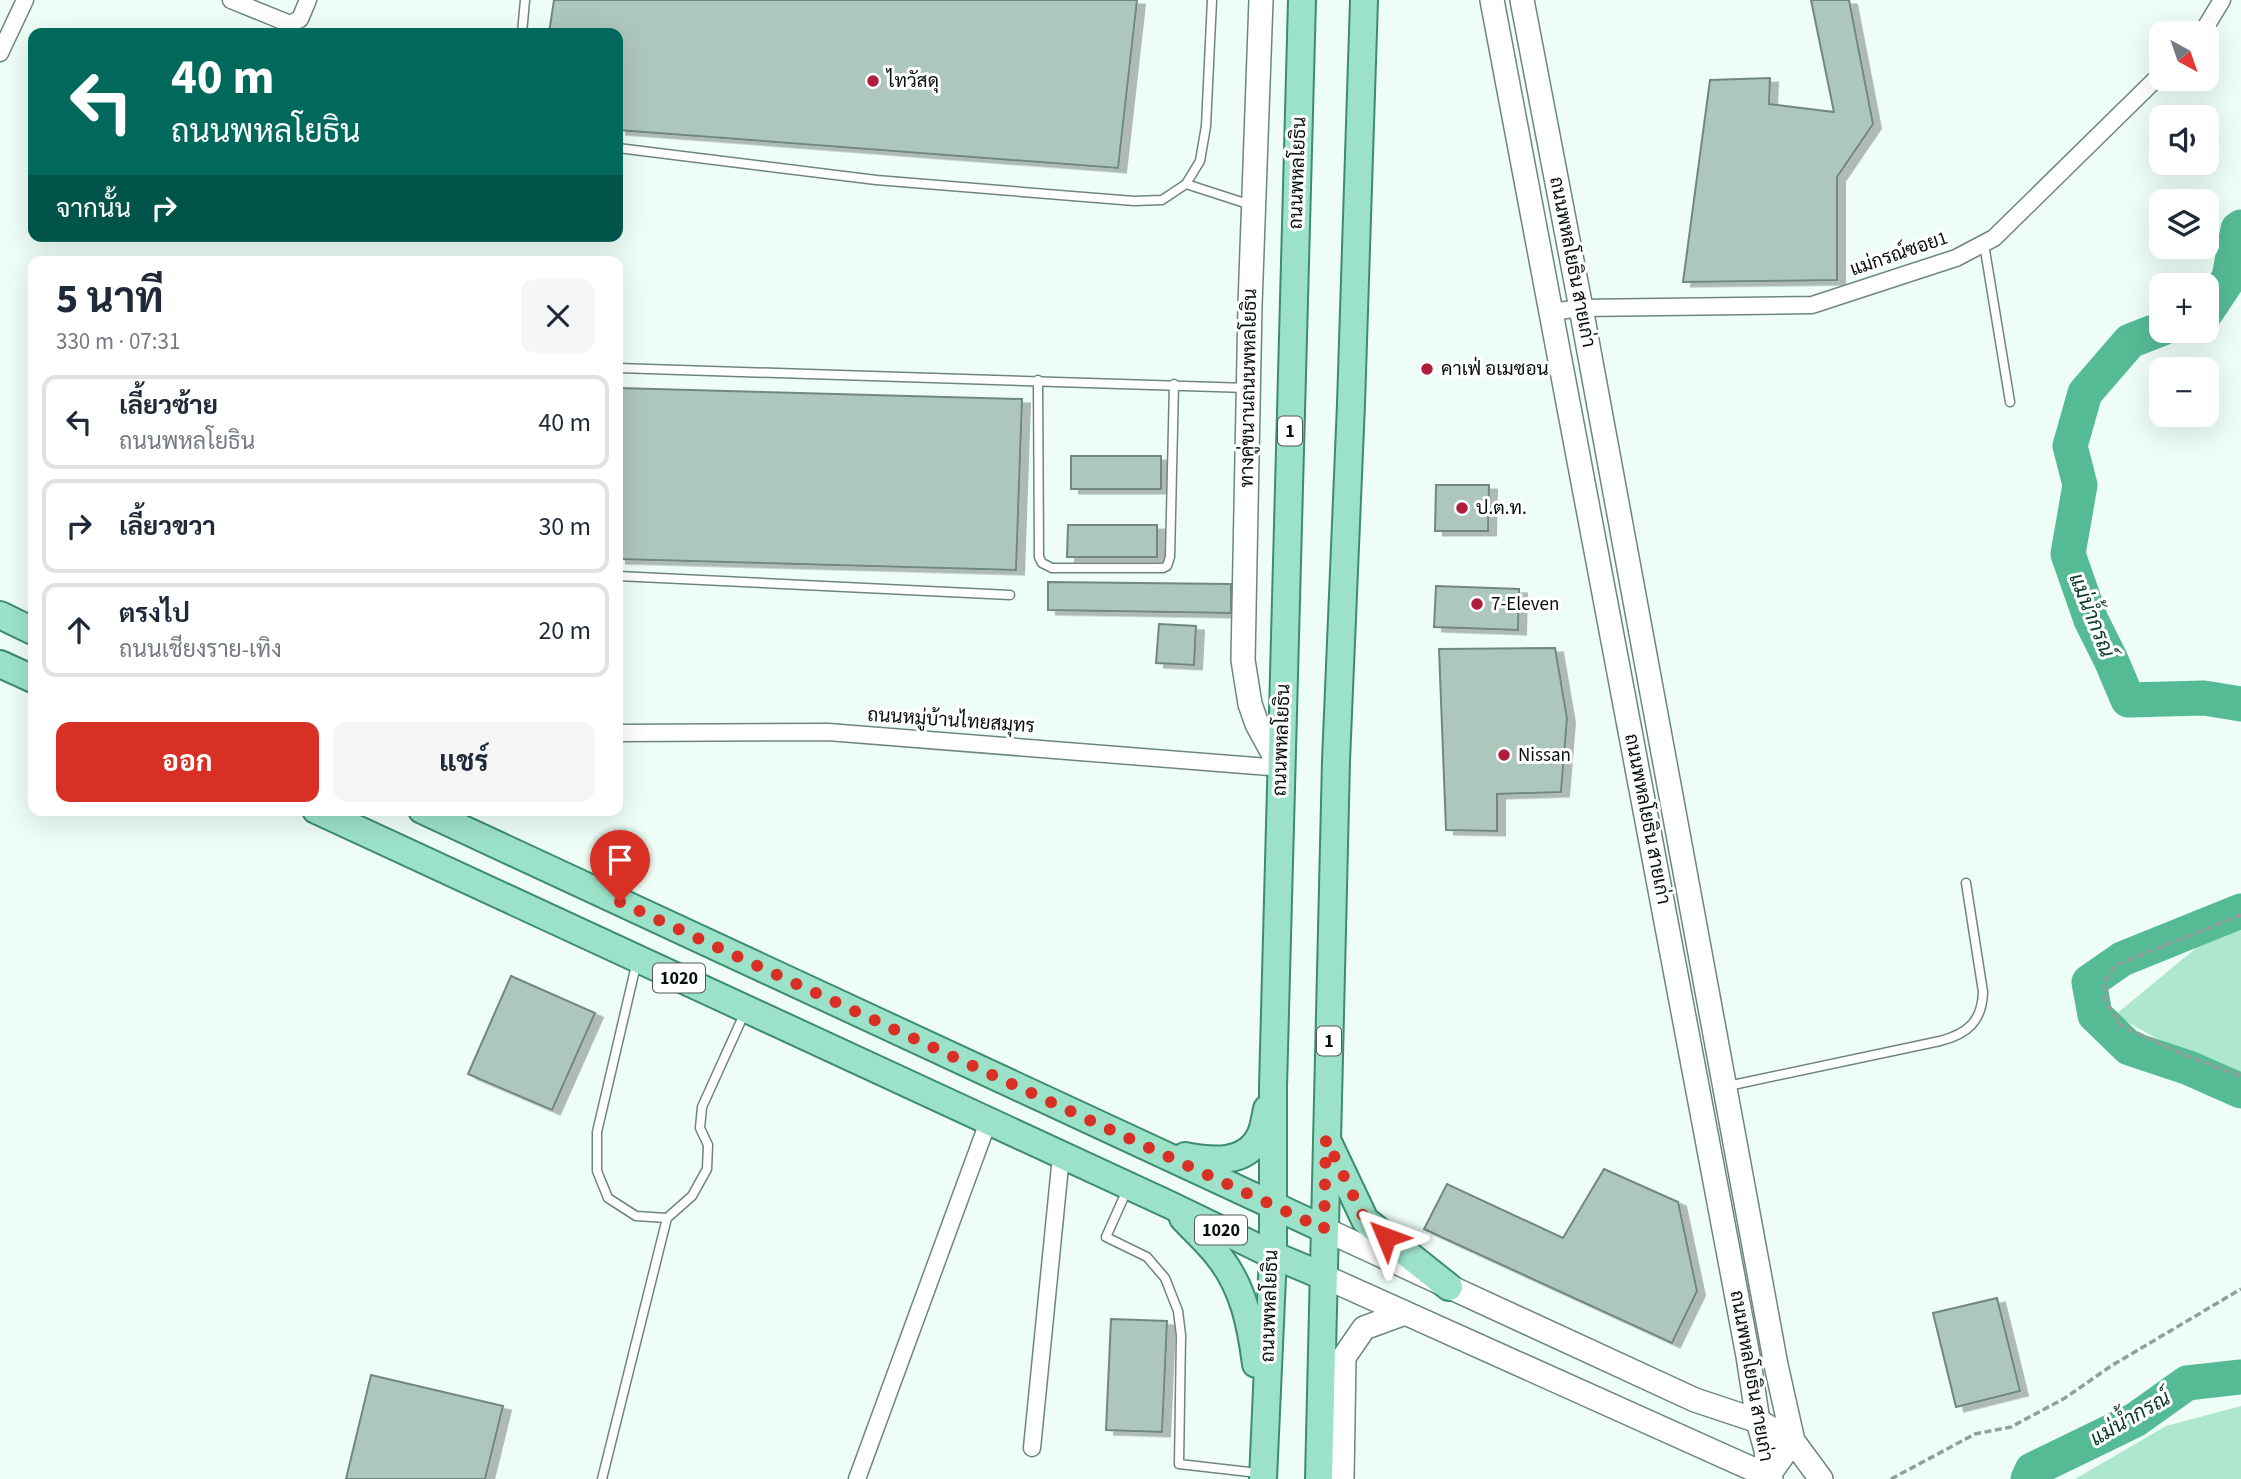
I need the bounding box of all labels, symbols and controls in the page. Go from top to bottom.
north arrow [2149,21,2219,91]
map controls [2149,21,2219,427]
text: 40 m [171,43,275,113]
icon: left [56,56,147,147]
place label: ไทวัสดุ [885,68,939,95]
marker: ไทวัสดุ [865,73,881,89]
button: sound [2149,105,2219,175]
text: ถนนพหลโยธิน [171,109,360,155]
street label: ถนนพหลโยธิน [1283,116,1313,230]
street label: ถนนพหลโยธิน สายเก่า [1542,174,1602,350]
icon: right [145,189,183,227]
button: layers [2149,189,2219,259]
text: จากนั้น [56,190,131,227]
street label: แม่กรณ์ซอย1 [1846,225,1952,283]
text: 5 นาที [56,269,164,329]
button: + [2149,273,2219,343]
button: close [521,279,595,353]
street label: ทางคู่ขนานถนนพหลโยธิน [1234,288,1264,488]
text: 330 m · 07:31 [56,325,180,358]
place label: คาเฟ่ อเมซอน [1441,356,1549,383]
button: − [2149,357,2219,427]
marker: คาเฟ่ อเมซอน [1419,361,1435,377]
text: เลี้ยวซ้าย [119,387,218,424]
icon: left [60,403,98,441]
text: 40 m [538,404,591,441]
road number: 1 [1278,416,1302,446]
text: ถนนพหลโยธิน [119,425,255,458]
place label: ป.ต.ท. [1476,495,1527,522]
marker: ป.ต.ท. [1454,500,1470,516]
icon: right [60,507,98,545]
text: เลี้ยวขวา [119,508,216,545]
text: 30 m [538,508,591,545]
water label: แม่น้ำกรณ์ [2062,567,2126,664]
place label: 7-Eleven [1491,591,1559,618]
text: ตรงไป [119,595,190,632]
marker: 7-Eleven [1469,596,1485,612]
icon: ahead [60,611,98,649]
text: 20 m [538,612,591,649]
text: ถนนเชียงราย-เทิง [119,633,282,666]
street label: ถนนพหลโยธิน [1267,683,1297,797]
street label: ถนนหมู่บ้านไทยสมุทร [866,702,1036,740]
button: ออก [56,722,319,802]
button: แชร์ [333,722,595,802]
street label: ถนนพหลโยธิน สายเก่า [1617,731,1677,907]
place label: Nissan [1518,742,1571,769]
marker: Nissan [1496,747,1512,763]
pin [590,830,650,902]
icon: arrive [601,841,639,879]
road number: 1020 [653,964,705,993]
road number: 1 [1317,1026,1341,1056]
position arrow [1349,1200,1423,1274]
road number: 1020 [1195,1216,1247,1245]
street label: ถนนพหลโยธิน [1255,1249,1285,1363]
street label: ถนนพหลโยธิน สายเก่า [1723,1288,1779,1464]
water label: แม่น้ำกรณ์ [2083,1379,2178,1453]

